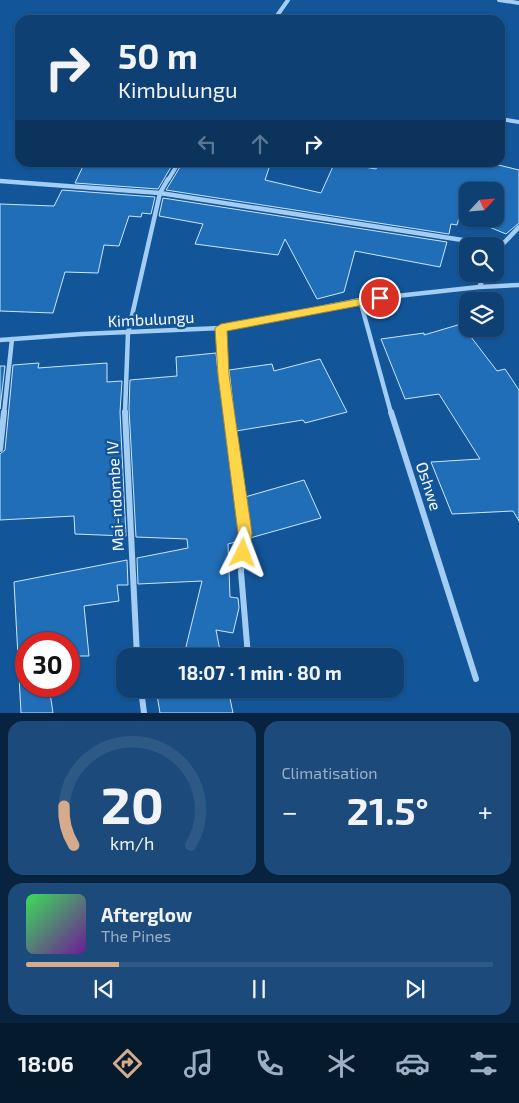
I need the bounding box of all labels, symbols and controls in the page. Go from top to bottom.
text: 50 m [118,34,198,76]
icon: right [35,35,100,100]
text: Kimbulungu [118,76,237,102]
icon: left [193,130,221,158]
icon: ahead [246,130,274,158]
icon: right [299,130,327,158]
north arrow [459,182,504,228]
map controls [459,182,504,337]
button: search [459,237,504,282]
pin [359,277,401,319]
icon: arrive [366,284,394,312]
button: layers [459,292,504,337]
street label: Kimbulungu [107,307,195,330]
street label: Mai-ndombe IV [102,440,127,552]
street label: Oshwe [413,459,446,512]
position arrow [216,526,268,578]
speed limit sign: 30 [15,632,80,697]
text: 18:07 · 1 min · 80 m [178,661,342,684]
text: Climatisation [282,763,378,782]
text: 20 [100,772,163,834]
text: 21.5° [347,787,429,833]
text: − [282,794,298,828]
text: + [478,794,493,828]
text: km/h [110,832,154,854]
text: Afterglow [101,903,192,926]
text: The Pines [101,926,171,945]
icon: previous [90,975,118,1003]
icon: pause [245,975,273,1003]
icon: next [401,975,429,1003]
icon: directions [110,1046,145,1081]
icon: music [181,1046,216,1081]
icon: phone [252,1046,287,1081]
icon: climate [324,1046,359,1081]
icon: car [395,1046,430,1081]
icon: filters [466,1046,501,1081]
text: 18:06 [18,1050,74,1076]

